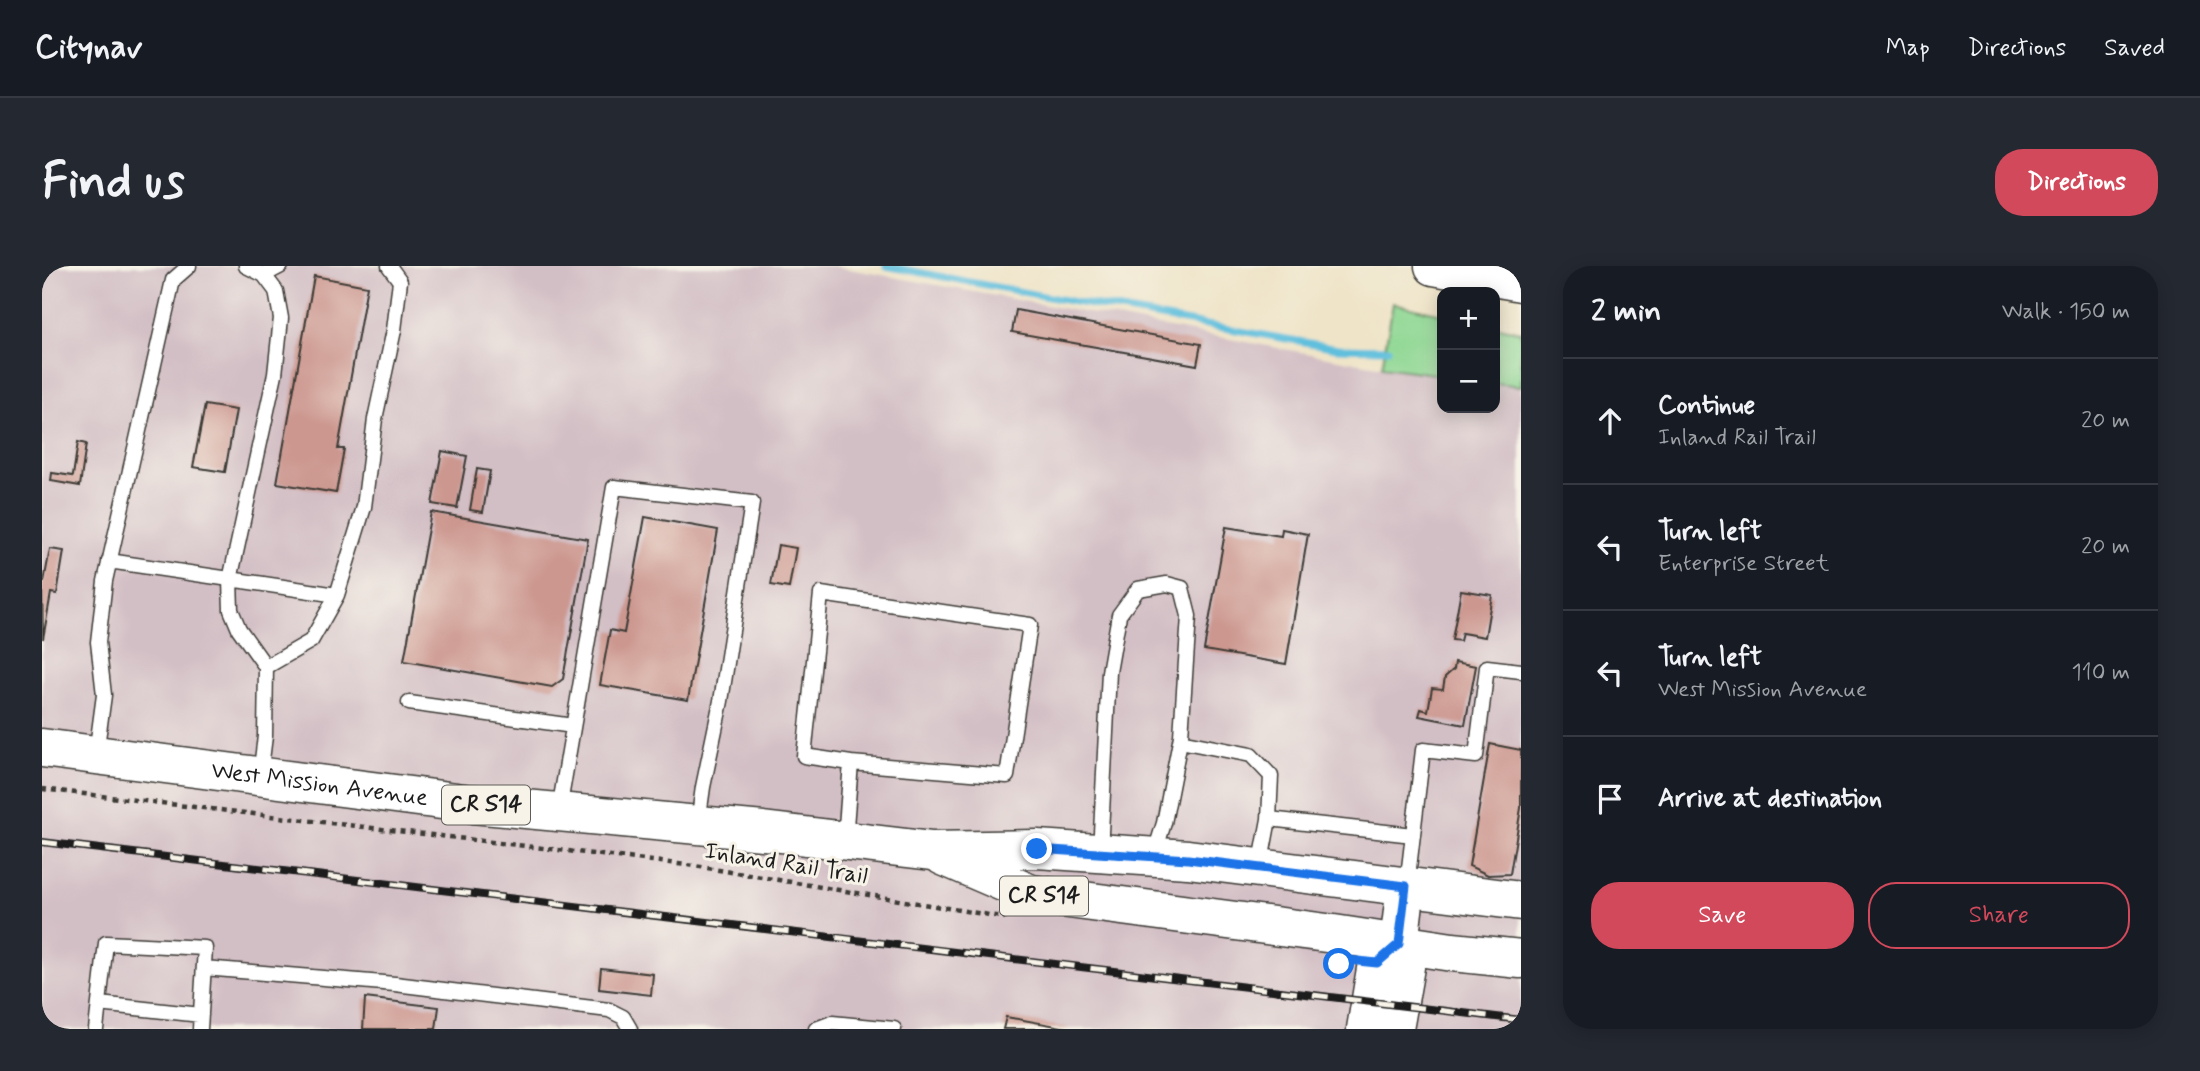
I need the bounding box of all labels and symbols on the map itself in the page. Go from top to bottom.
street label: West Mission Avenue [209,755,430,814]
road number: CR S14 [442,786,530,824]
route end [1021,833,1052,864]
street label: Inland Rail Trail [702,836,870,892]
road number: CR S14 [1000,876,1088,916]
route start [1323,948,1354,979]

